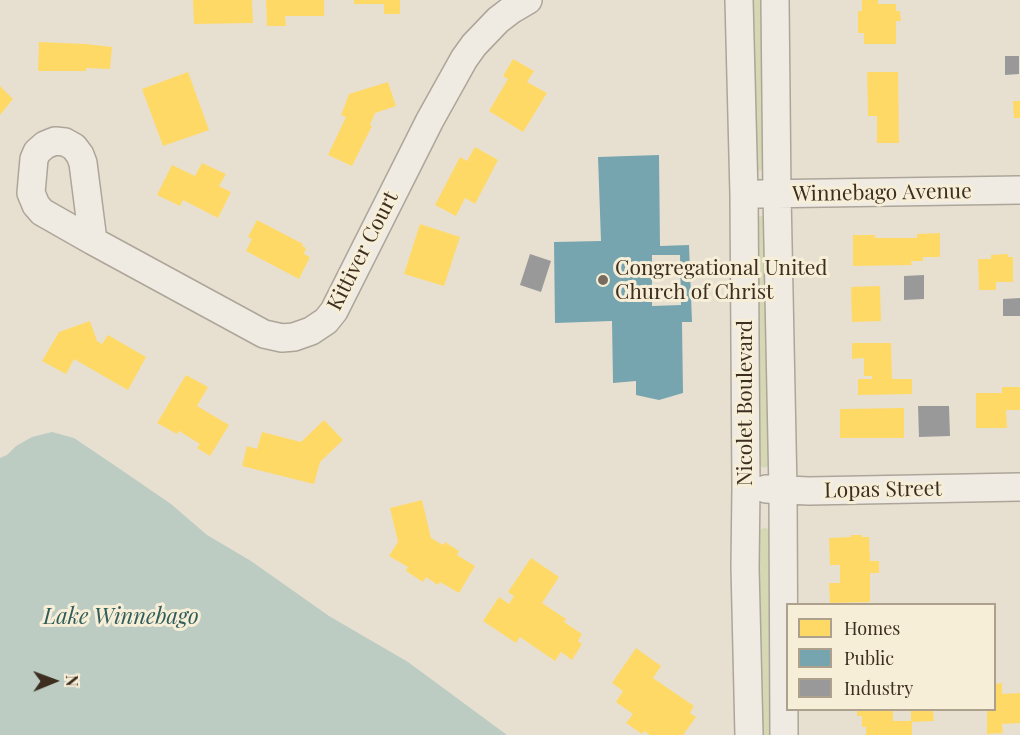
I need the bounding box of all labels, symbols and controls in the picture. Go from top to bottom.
street label: Winnebago Avenue [792,179,972,207]
street label: Kittiver Court [322,187,404,315]
place label: Congregational United Church of Christ [615,255,828,305]
marker: Congregational United Church of Christ [596,273,610,287]
street label: Nicolet Boulevard [732,320,758,486]
street label: Lopas Street [824,476,942,504]
legend [786,603,996,711]
water label: Lake Winnebago [43,604,199,630]
text: Homes [844,616,900,640]
text: Public [844,646,894,670]
north arrow [24,651,84,711]
text: N [62,675,83,687]
text: Industry [844,676,913,700]

